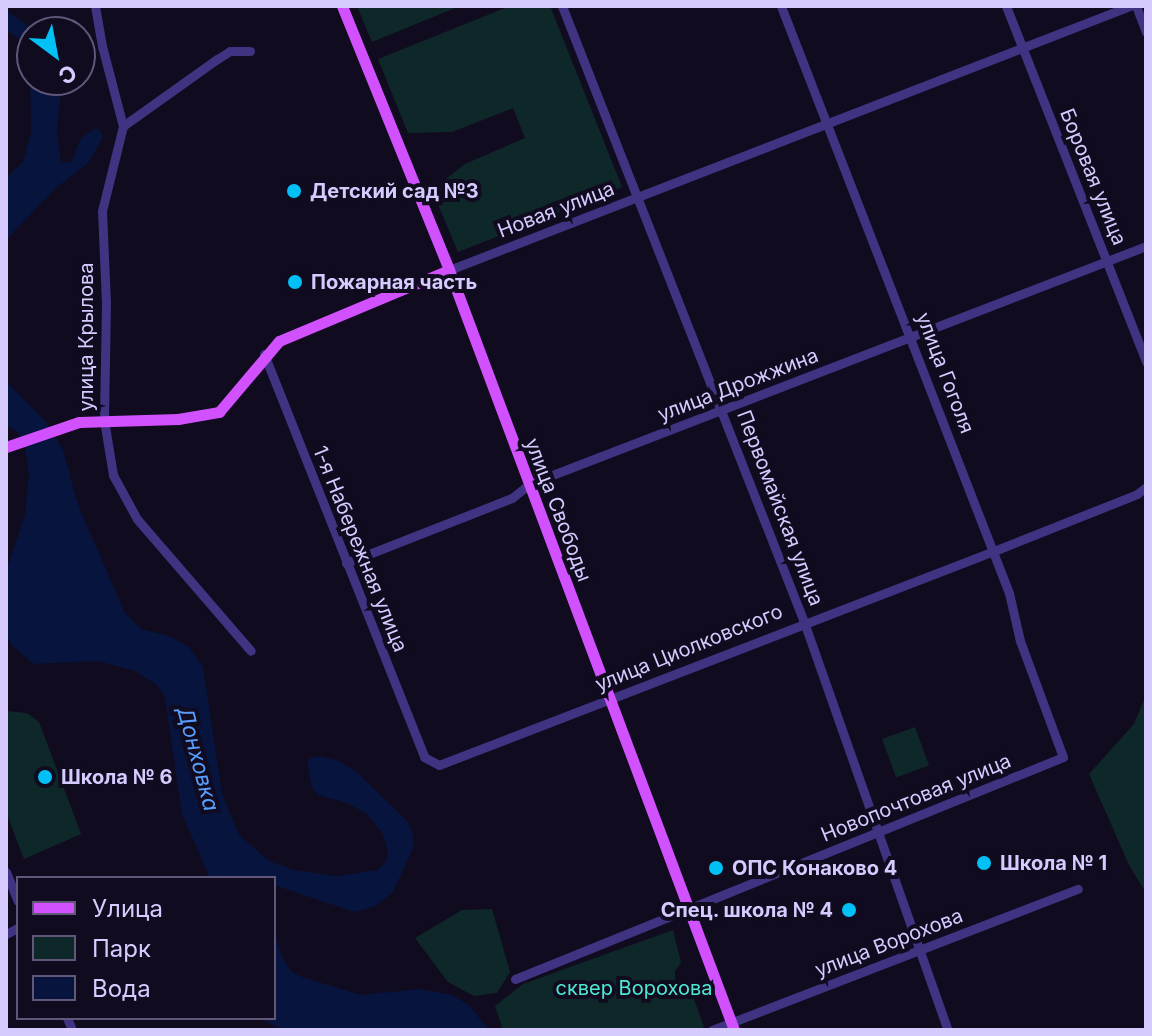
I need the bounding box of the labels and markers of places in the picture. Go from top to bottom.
place label: Детский сад №3 [310,179,479,203]
marker: Детский сад №3 [285,182,303,200]
place label: Пожарная часть [311,270,477,294]
marker: Пожарная часть [286,273,304,291]
place label: Школа № 6 [61,765,172,789]
marker: Школа № 6 [36,768,54,786]
place label: Школа № 1 [1000,851,1107,875]
marker: Школа № 1 [975,854,993,872]
place label: ОПС Конаково 4 [732,856,897,880]
marker: ОПС Конаково 4 [707,859,725,877]
place label: Спец. школа № 4 [660,898,833,922]
marker: Спец. школа № 4 [840,901,858,919]

